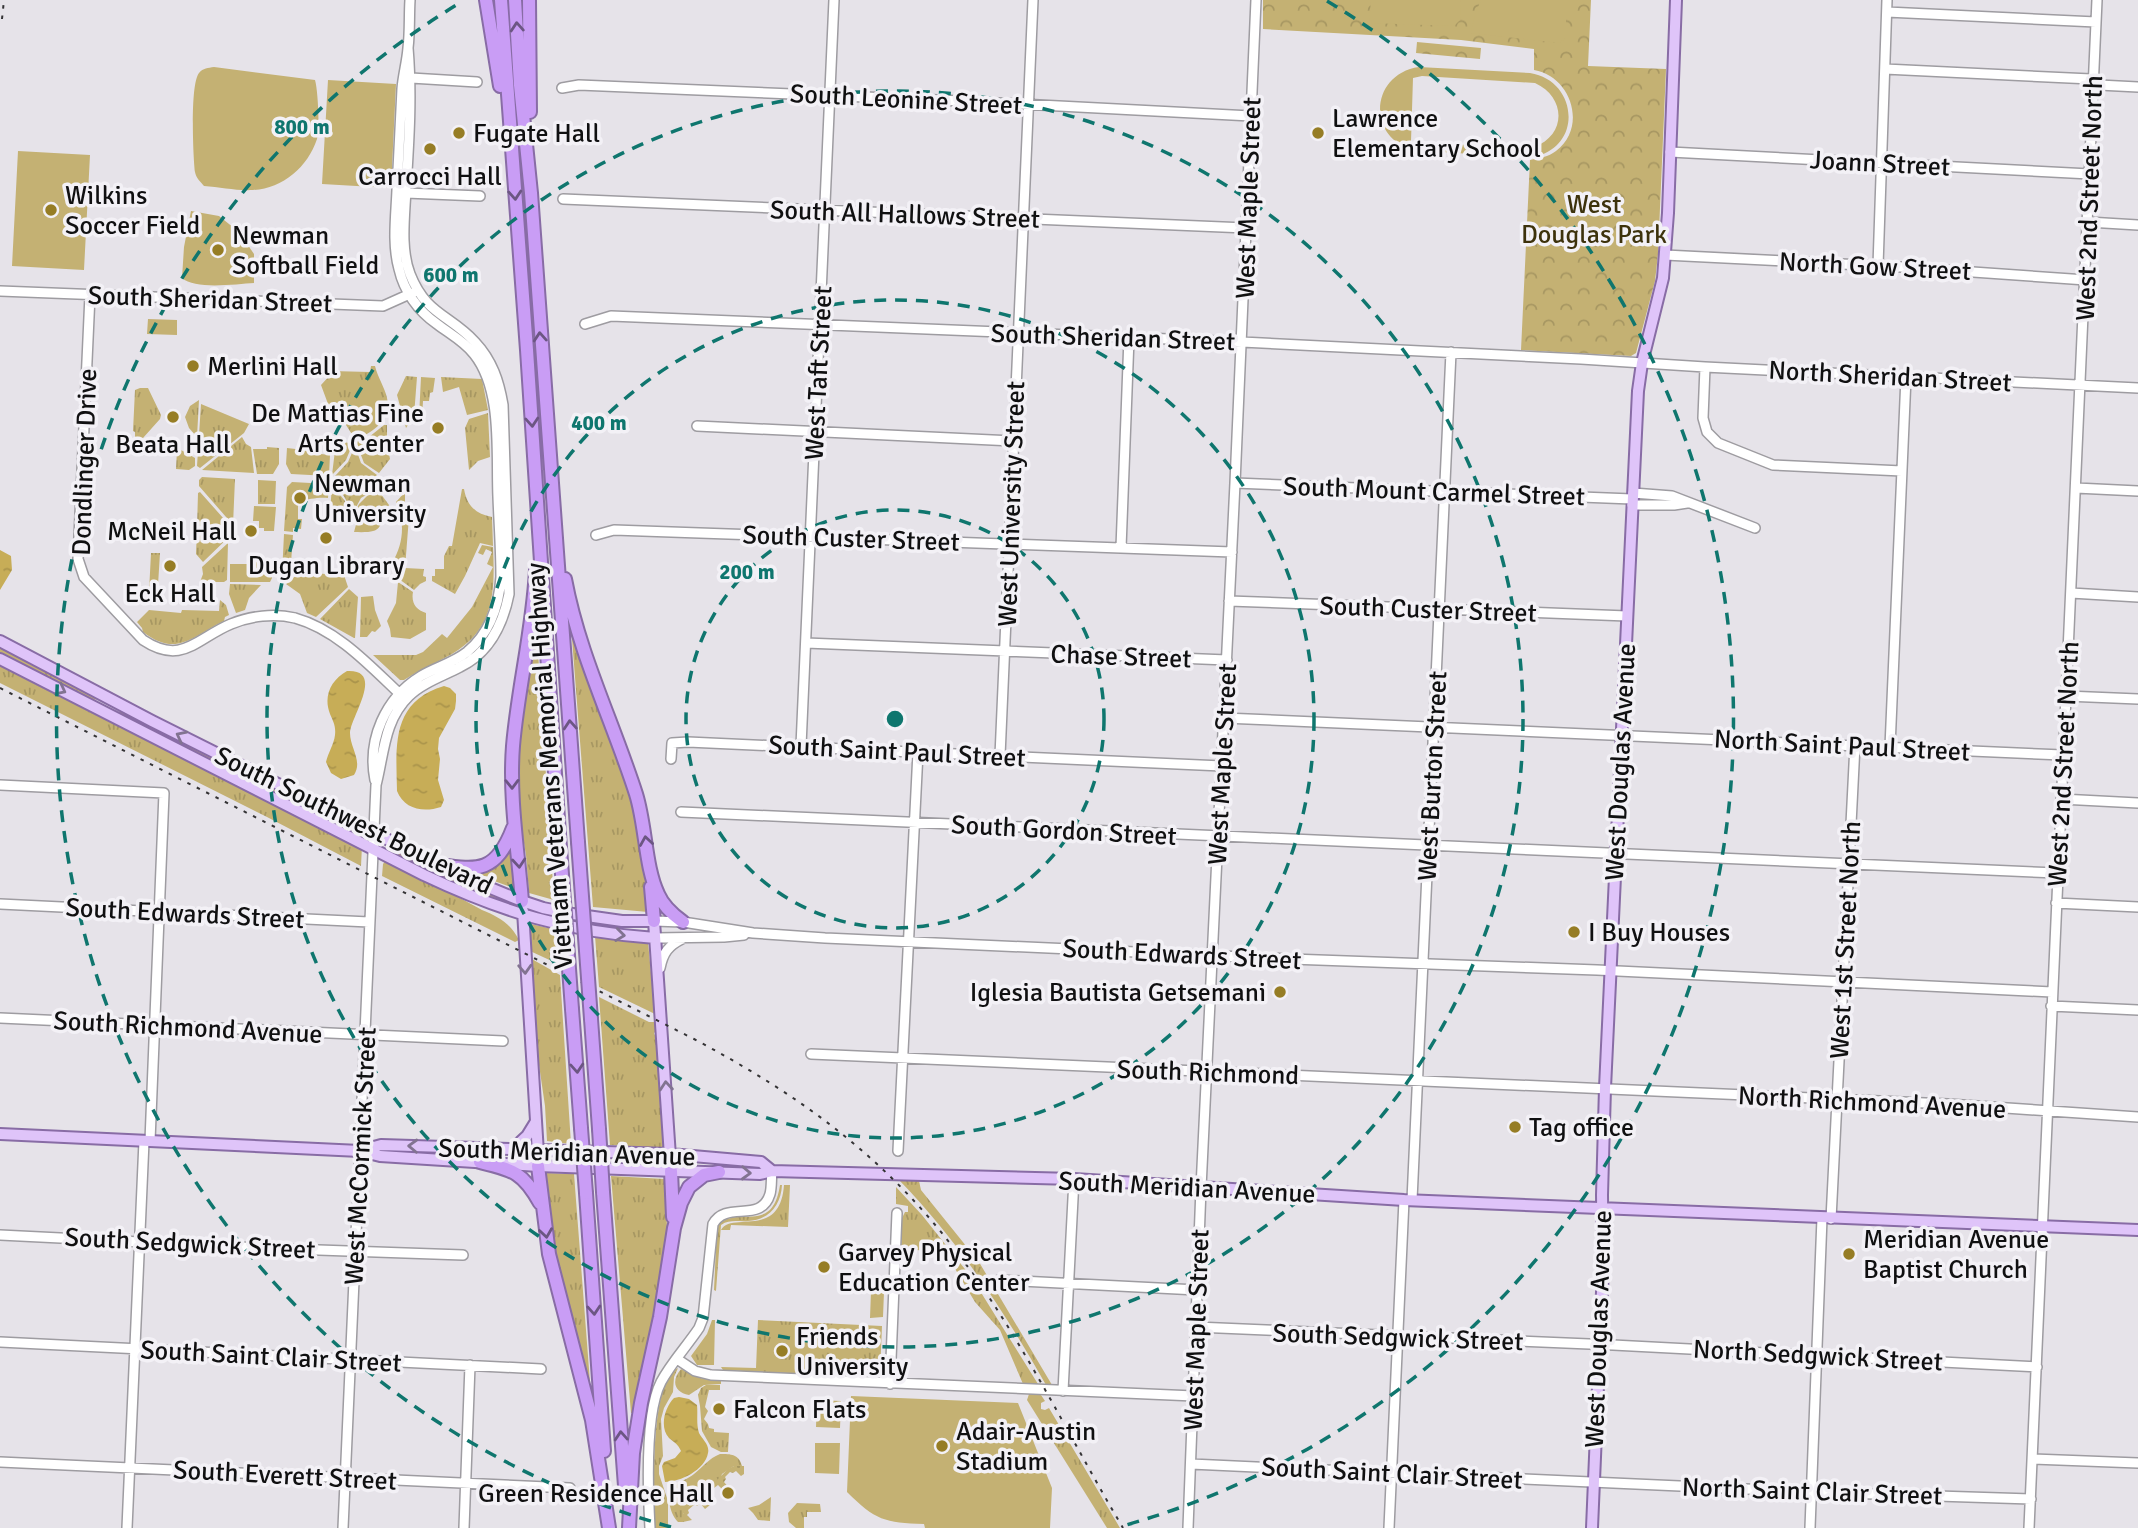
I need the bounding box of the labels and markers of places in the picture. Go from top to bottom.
place label: Lawrence Elementary School [1332,103,1541,165]
place label: Fugate Hall [473,118,600,150]
marker: Fugate Hall [451,125,467,141]
marker: Lawrence Elementary School [1310,125,1326,141]
marker: Carrocci Hall [422,141,438,157]
place label: Carrocci Hall [358,161,502,193]
place label: Wilkins Soccer Field [65,180,200,242]
marker: Wilkins Soccer Field [43,202,59,218]
place label: Newman Softball Field [232,220,379,282]
marker: Newman Softball Field [210,242,226,258]
place label: Merlini Hall [207,351,338,383]
marker: Merlini Hall [185,358,201,374]
place label: De Mattias Fine Arts Center [251,398,424,460]
marker: Beata Hall [165,409,181,425]
marker: De Mattias Fine Arts Center [430,420,446,436]
place label: Beata Hall [115,429,231,461]
place label: Newman University [314,468,426,530]
marker: Newman University [292,490,308,506]
place label: McNeil Hall [107,516,237,548]
marker: McNeil Hall [243,523,259,539]
marker: Dugan Library [318,530,334,546]
place label: Dugan Library [248,550,404,582]
marker: Eck Hall [162,558,178,574]
place label: Eck Hall [124,578,216,610]
centre of rings [883,707,907,731]
place label: I Buy Houses [1588,917,1730,949]
marker: I Buy Houses [1566,924,1582,940]
place label: Iglesia Bautista Getsemani [970,977,1266,1009]
marker: Iglesia Bautista Getsemani [1272,984,1288,1000]
place label: Tag office [1529,1112,1634,1144]
marker: Tag office [1507,1119,1523,1135]
place label: Meridian Avenue Baptist Church [1863,1224,2049,1286]
place label: Garvey Physical Education Center [838,1237,1030,1299]
marker: Meridian Avenue Baptist Church [1841,1246,1857,1262]
marker: Garvey Physical Education Center [816,1259,832,1275]
place label: Friends University [796,1321,908,1383]
marker: Friends University [774,1343,790,1359]
place label: Falcon Flats [733,1394,866,1426]
marker: Falcon Flats [711,1401,727,1417]
place label: Adair-Austin Stadium [956,1416,1096,1478]
marker: Adair-Austin Stadium [934,1438,950,1454]
place label: Green Residence Hall [478,1478,714,1510]
marker: Green Residence Hall [720,1485,736,1501]

